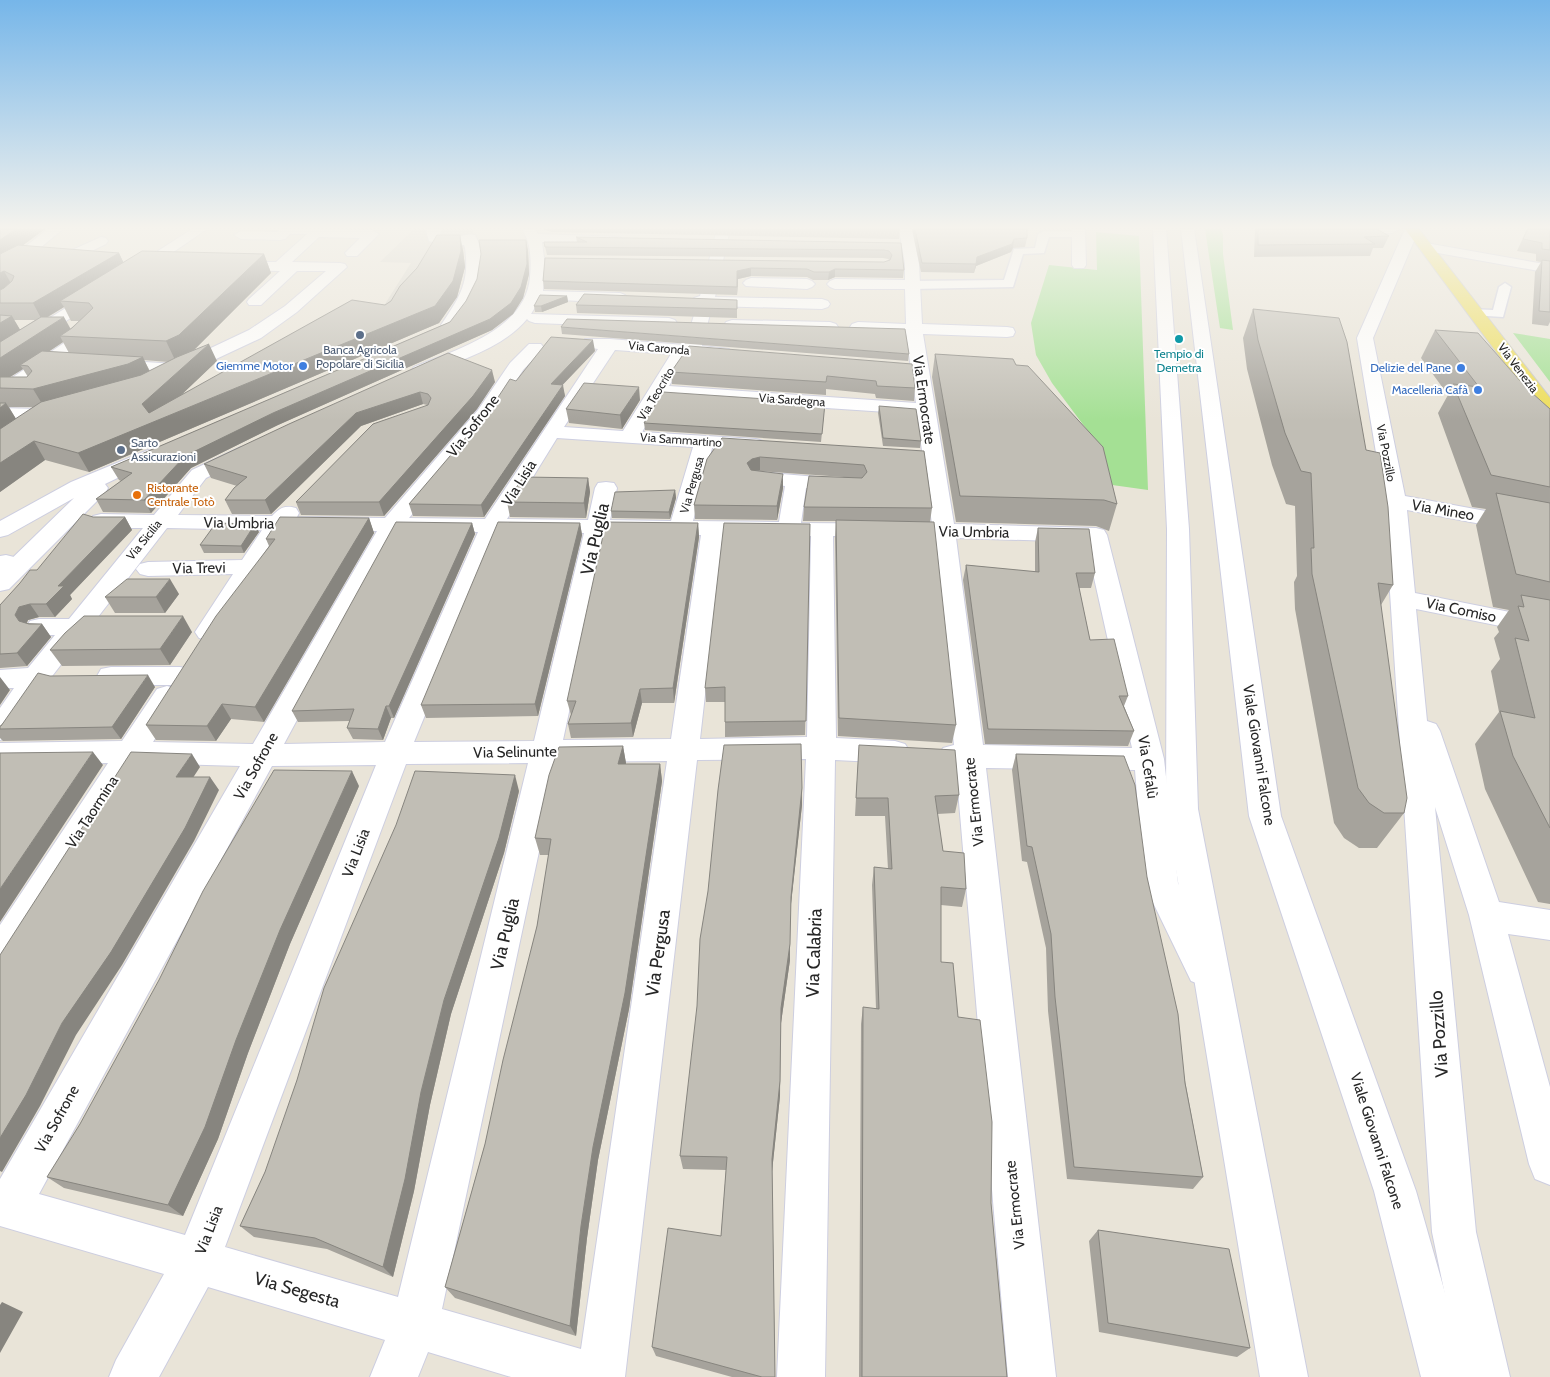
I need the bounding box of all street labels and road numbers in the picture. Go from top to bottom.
street label: Via Caronda [628,337,691,358]
street label: Via Venezia [1495,340,1542,396]
street label: Via Ermocrate [909,355,939,446]
street label: Via Teocrito [634,364,678,423]
street label: Via Sardegna [758,390,826,409]
street label: Via Sofrone [443,391,503,461]
street label: Via Pozzillo [1374,423,1399,483]
street label: Via Sammartino [640,429,723,450]
street label: Via Pergusa [676,454,707,515]
street label: Via Lisia [498,456,541,509]
street label: Via Mineo [1410,496,1476,524]
street label: Via Puglia [576,500,614,577]
street label: Via Umbria [203,513,275,533]
street label: Via Sicilia [123,516,165,563]
street label: Via Umbria [938,522,1010,542]
street label: Via Trevi [172,559,226,577]
street label: Via Comiso [1424,594,1498,626]
street label: Viale Giovanni Falcone [1239,683,1279,827]
street label: Via Sofrone [230,729,282,803]
street label: Via Cefalù [1134,734,1162,800]
street label: Via Selinunte [473,742,557,762]
street label: Via Ermocrate [960,756,988,847]
street label: Via Taormina [62,772,123,852]
street label: Via Lisia [338,825,374,880]
street label: Via Puglia [486,895,524,972]
street label: Via Pergusa [641,908,675,998]
street label: Via Calabria [801,908,827,998]
street label: Via Pozzillo [1425,990,1453,1078]
street label: Viale Giovanni Falcone [1346,1070,1408,1212]
street label: Via Sofrone [31,1082,83,1156]
street label: Via Ermocrate [1001,1159,1029,1250]
street label: Via Lisia [191,1202,227,1257]
street label: Via Segesta [251,1267,343,1313]

